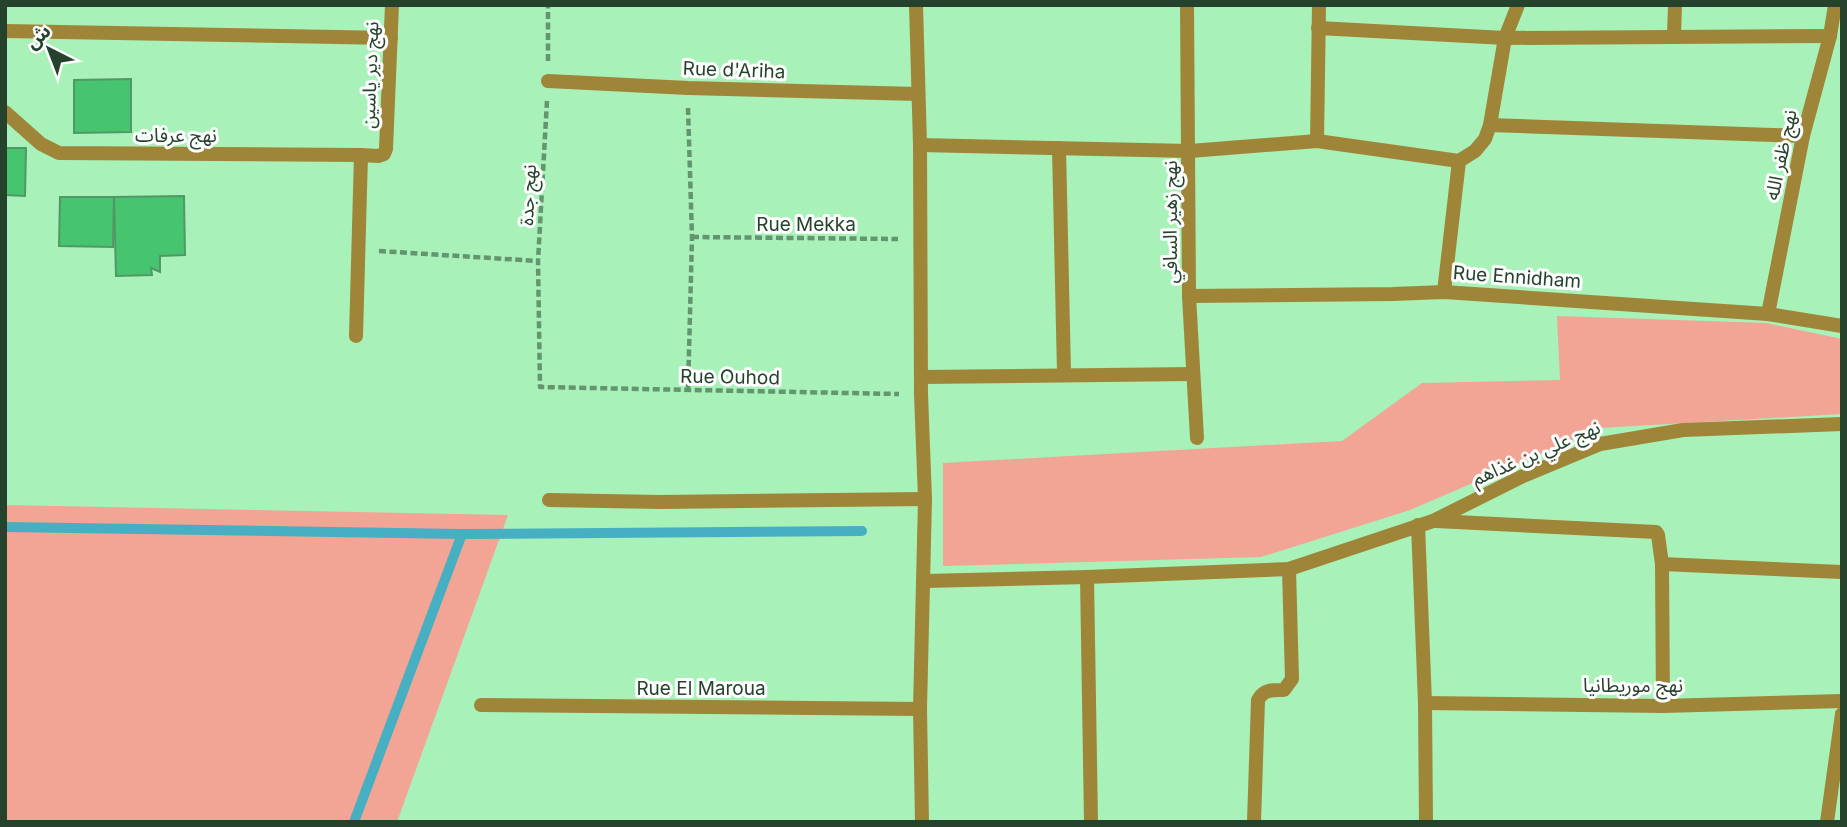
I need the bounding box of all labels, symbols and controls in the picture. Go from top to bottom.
north arrow [14,14,84,84]
text: ش [21,19,55,54]
street label: نهج دير ياسين [357,21,386,129]
street label: Rue d'Ariha [682,57,786,83]
street label: نهج ظفر الله [1760,108,1805,203]
street label: نهج عرفات [135,124,217,150]
street label: نهج زهير السافي [1159,160,1185,284]
street label: نهج جدة [515,164,544,226]
street label: Rue Mekka [756,213,856,236]
street label: Rue Ennidham [1452,261,1582,293]
street label: Rue Ouhod [680,365,780,389]
street label: نهج علي بن غذاهم [1468,416,1605,494]
street label: نهج موريطانيا [1583,674,1683,700]
street label: Rue El Maroua [636,677,766,700]

